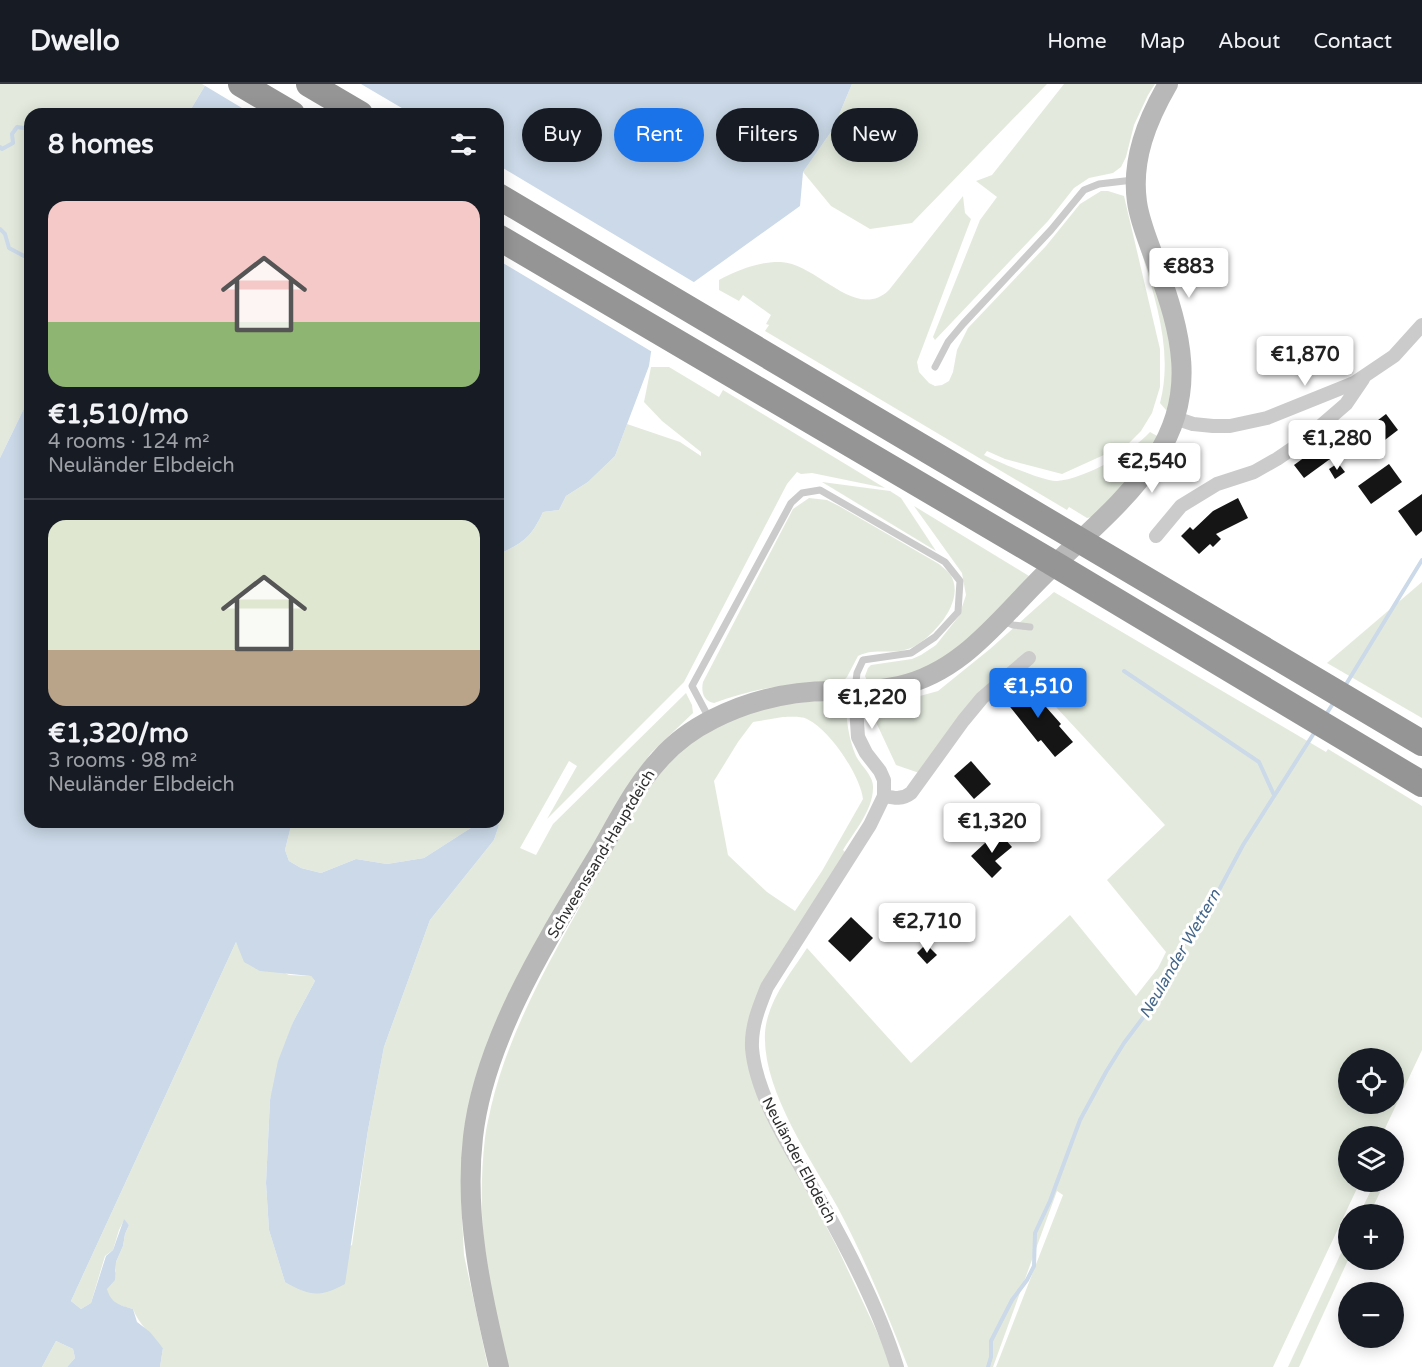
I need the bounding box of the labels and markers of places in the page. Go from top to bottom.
pin: €883 [1153,248,1225,299]
pin: €1,870 [1256,336,1354,387]
pin: €1,280 [1288,420,1386,471]
pin: €2,540 [1103,443,1201,494]
pin: €1,510 [989,668,1087,719]
pin: €1,220 [823,679,921,730]
pin: €1,320 [943,803,1041,854]
pin: €2,710 [878,903,976,954]

